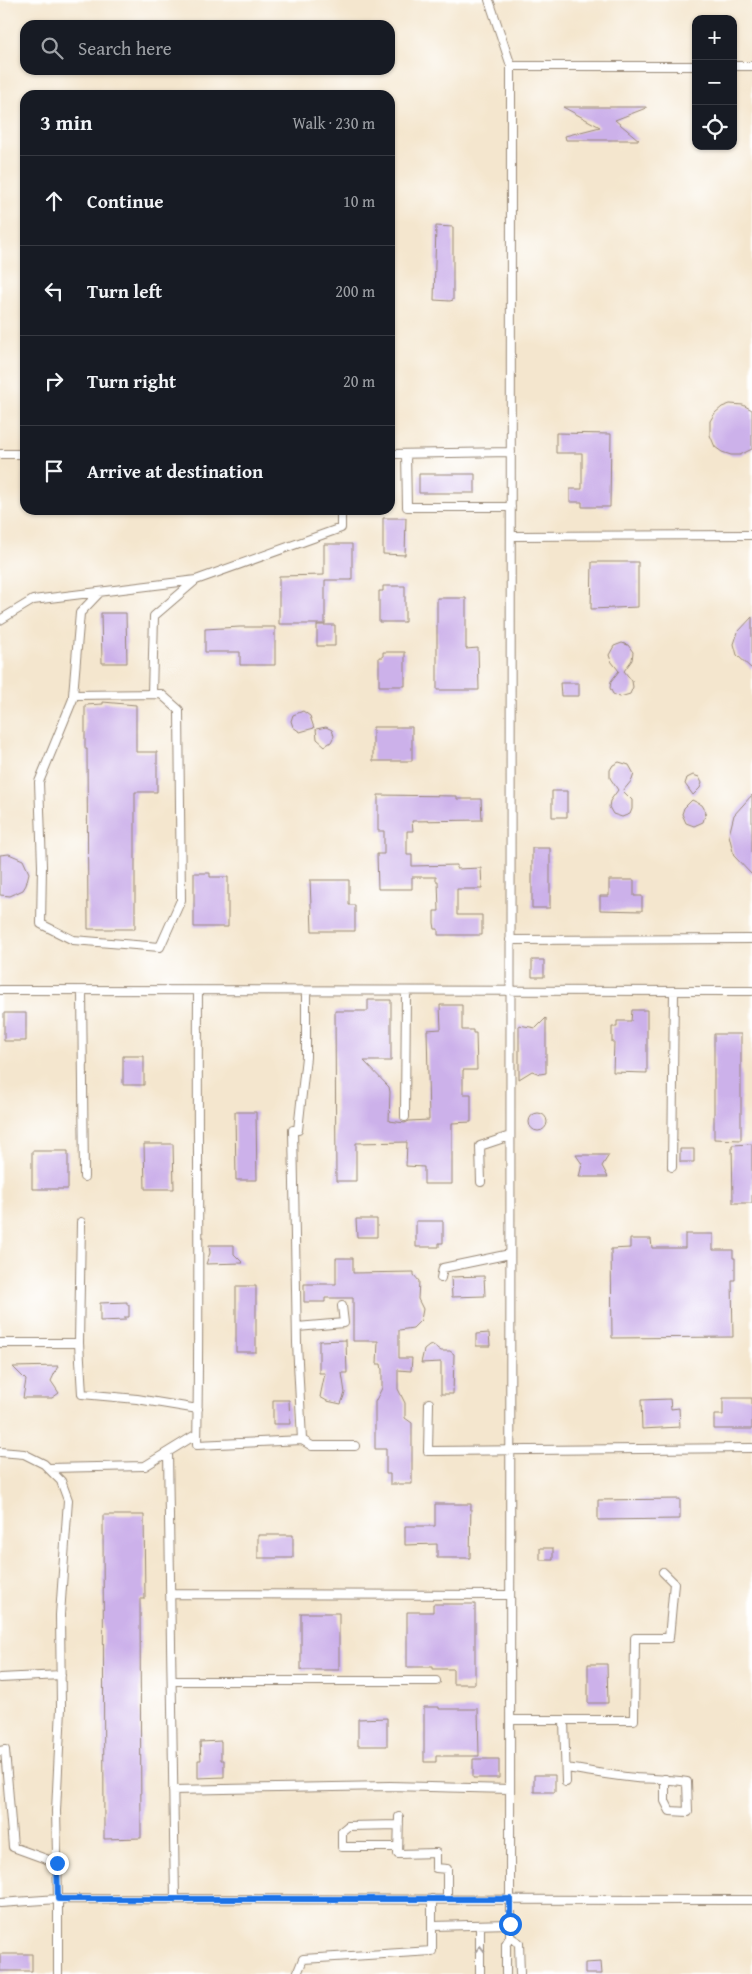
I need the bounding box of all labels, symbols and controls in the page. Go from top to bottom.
map controls [692,15,737,150]
button: + [692,15,737,60]
search box [20,20,395,75]
icon: search [38,34,66,62]
text: Search here [78,34,172,62]
button: − [692,60,737,105]
button: locate [692,105,737,150]
text: 3 min [40,107,92,138]
text: Walk · 230 m [292,111,375,135]
icon: ahead [40,187,68,215]
text: Continue [87,187,164,215]
text: 10 m [343,189,375,213]
icon: left [40,277,68,305]
text: Turn left [87,277,162,305]
text: 200 m [335,279,375,303]
icon: right [40,367,68,395]
text: Turn right [87,367,176,395]
text: 20 m [343,369,375,393]
icon: arrive [40,457,68,485]
text: Arrive at destination [87,457,263,485]
route end [46,1852,69,1875]
route start [499,1913,522,1936]
one-way arrow [475,1945,485,1953]

